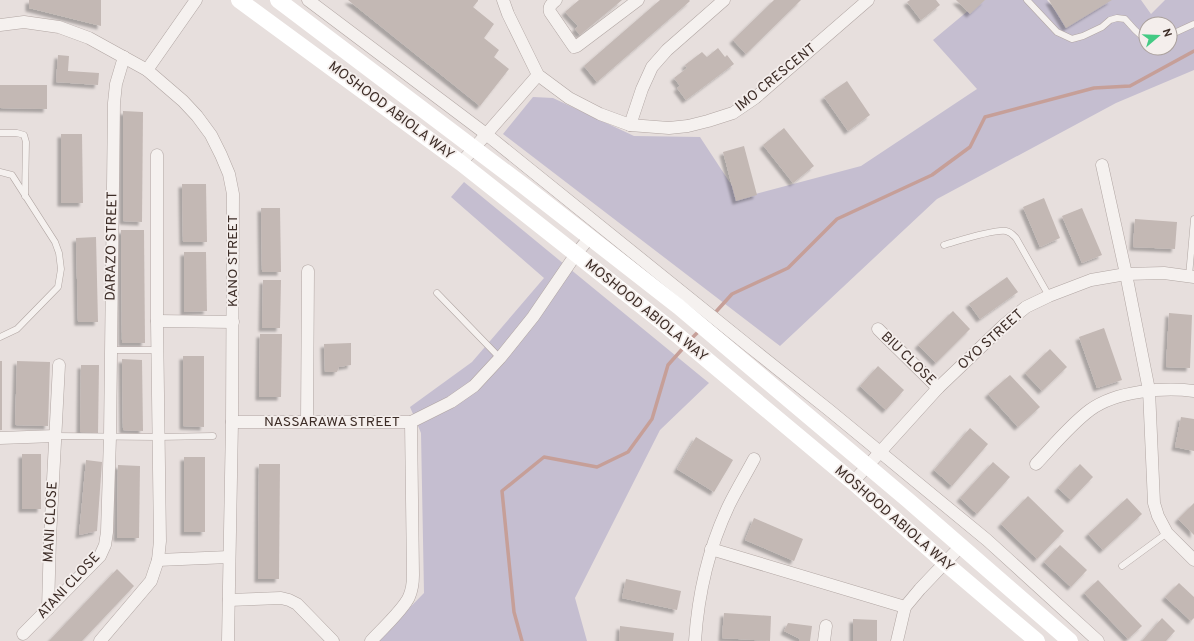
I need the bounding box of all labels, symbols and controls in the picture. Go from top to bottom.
north arrow [1138,16,1178,56]
text: N [1159,27,1174,39]
street label: IMO CRESCENT [732,40,820,116]
street label: MOSHOOD ABIOLA WAY [325,58,457,164]
street label: DARAZO STREET [103,191,121,301]
street label: KANO STREET [225,215,242,307]
street label: MOSHOOD ABIOLA WAY [581,256,711,366]
street label: OYO STREET [955,306,1027,374]
street label: BIU CLOSE [877,329,939,389]
street label: NASSARAWA STREET [264,414,400,431]
street label: MOSHOOD ABIOLA WAY [831,462,957,576]
street label: MANI CLOSE [40,481,62,563]
street label: ATANI CLOSE [34,549,104,623]

